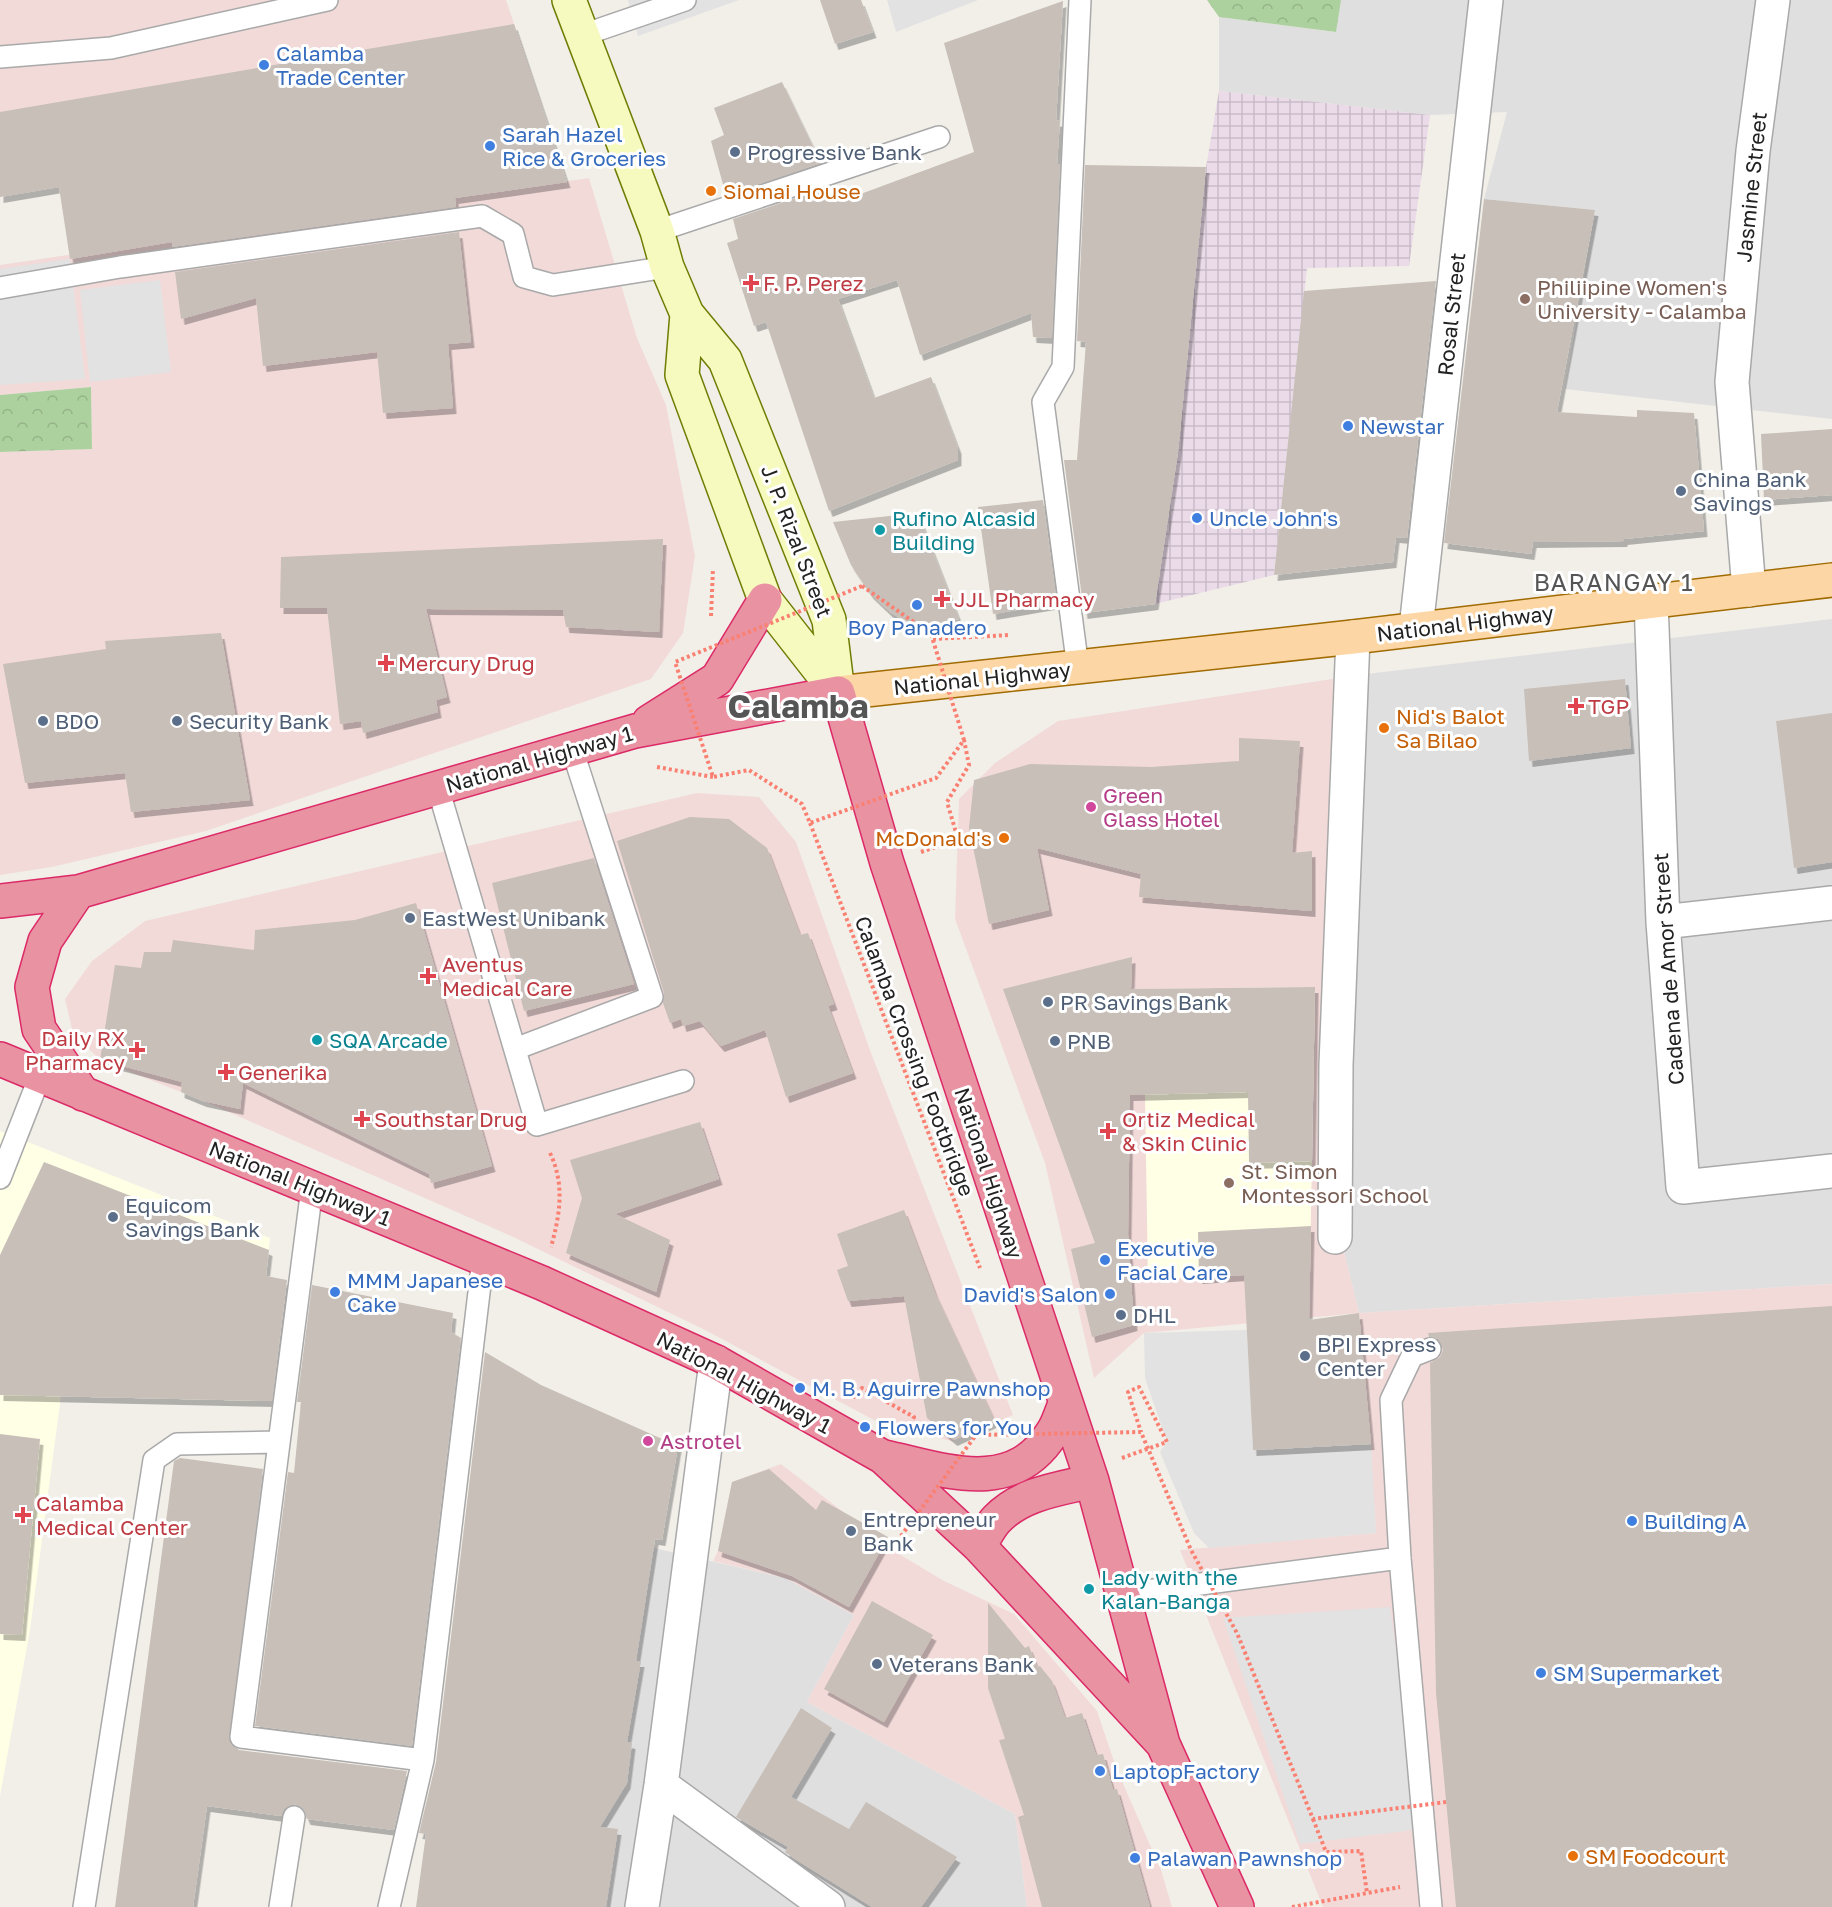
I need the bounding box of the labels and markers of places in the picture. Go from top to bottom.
place label: Calamba Trade Center [276,40,405,90]
marker: Calamba Trade Center [257,58,271,72]
place label: Sarah Hazel Rice & Groceries [502,121,666,171]
marker: Sarah Hazel Rice & Groceries [483,139,497,153]
place label: Progressive Bank [747,139,922,165]
marker: Progressive Bank [728,145,742,159]
place label: Siomai House [723,178,861,204]
marker: Siomai House [704,184,718,198]
place label: F. P. Perez [763,270,864,296]
place label: Philiipine Women's University - Calamba [1537,274,1747,324]
marker: F. P. Perez [744,276,758,290]
marker: Philiipine Women's University - Calamba [1518,292,1532,306]
place label: Newstar [1360,413,1445,439]
marker: Newstar [1341,419,1355,433]
place label: China Bank Savings [1693,466,1807,516]
marker: China Bank Savings [1674,484,1688,498]
place label: Rufino Alcasid Building [892,505,1036,555]
place label: Uncle John's [1209,505,1338,531]
marker: Uncle John's [1190,511,1204,525]
marker: Rufino Alcasid Building [873,523,887,537]
place label: JJL Pharmacy [954,586,1095,612]
marker: JJL Pharmacy [935,592,949,606]
marker: Boy Panadero [910,598,924,612]
place label: Boy Panadero [847,614,987,640]
place label: Mercury Drug [398,650,535,676]
marker: Mercury Drug [379,656,393,670]
place label: TGP [1588,693,1629,719]
marker: TGP [1569,699,1583,713]
place label: Nid's Balot Sa Bilao [1396,703,1505,753]
place label: BDO [55,708,99,734]
place label: Security Bank [189,708,329,734]
marker: BDO [36,714,50,728]
marker: Security Bank [170,714,184,728]
marker: Nid's Balot Sa Bilao [1377,721,1391,735]
place label: Green Glass Hotel [1103,782,1220,832]
marker: Green Glass Hotel [1084,800,1098,814]
place label: McDonald's [875,825,992,851]
marker: McDonald's [997,831,1011,845]
place label: EastWest Unibank [422,905,606,931]
marker: EastWest Unibank [403,911,417,925]
place label: Aventus Medical Care [442,951,572,1001]
marker: Aventus Medical Care [419,967,437,985]
place label: PR Savings Bank [1060,989,1229,1015]
marker: PR Savings Bank [1041,995,1055,1009]
place label: Daily RX Pharmacy [25,1025,125,1075]
place label: SQA Arcade [329,1027,448,1053]
place label: PNB [1067,1028,1111,1054]
marker: SQA Arcade [310,1033,324,1047]
marker: PNB [1048,1034,1062,1048]
marker: Daily RX Pharmacy [130,1043,144,1057]
place label: Generika [238,1059,327,1085]
marker: Generika [219,1065,233,1079]
place label: Southstar Drug [374,1106,527,1132]
place label: Ortiz Medical & Skin Clinic [1122,1106,1255,1156]
marker: Southstar Drug [355,1112,369,1126]
marker: Ortiz Medical & Skin Clinic [1099,1122,1117,1140]
place label: St. Simon Montessori School [1241,1158,1429,1208]
marker: St. Simon Montessori School [1222,1176,1236,1190]
place label: Equicom Savings Bank [125,1192,260,1242]
marker: Equicom Savings Bank [106,1210,120,1224]
place label: Executive Facial Care [1117,1235,1228,1285]
marker: Executive Facial Care [1098,1253,1112,1267]
place label: MMM Japanese Cake [347,1267,503,1317]
place label: David's Salon [963,1281,1098,1307]
marker: MMM Japanese Cake [328,1285,342,1299]
marker: David's Salon [1103,1287,1117,1301]
place label: DHL [1133,1302,1176,1328]
marker: DHL [1114,1308,1128,1322]
place label: BPI Express Center [1317,1331,1436,1381]
marker: BPI Express Center [1298,1349,1312,1363]
place label: M. B. Aguirre Pawnshop [812,1375,1050,1401]
marker: M. B. Aguirre Pawnshop [793,1381,807,1395]
place label: Flowers for You [877,1414,1033,1440]
marker: Flowers for You [858,1420,872,1434]
place label: Astrotel [660,1428,741,1454]
marker: Astrotel [641,1434,655,1448]
place label: Calamba Medical Center [36,1490,188,1540]
marker: Calamba Medical Center [14,1506,32,1524]
place label: Entrepreneur Bank [863,1506,996,1556]
place label: Building A [1644,1508,1747,1534]
marker: Building A [1625,1514,1639,1528]
marker: Entrepreneur Bank [844,1524,858,1538]
place label: Lady with the Kalan-Banga [1101,1564,1238,1614]
marker: Lady with the Kalan-Banga [1082,1582,1096,1596]
place label: Veterans Bank [889,1651,1035,1677]
marker: Veterans Bank [870,1657,884,1671]
place label: SM Supermarket [1553,1660,1720,1686]
marker: SM Supermarket [1534,1666,1548,1680]
place label: LaptopFactory [1112,1758,1260,1784]
marker: LaptopFactory [1093,1764,1107,1778]
place label: SM Foodcourt [1585,1843,1726,1869]
place label: Palawan Pawnshop [1147,1845,1342,1871]
marker: SM Foodcourt [1566,1849,1580,1863]
marker: Palawan Pawnshop [1128,1851,1142,1865]

